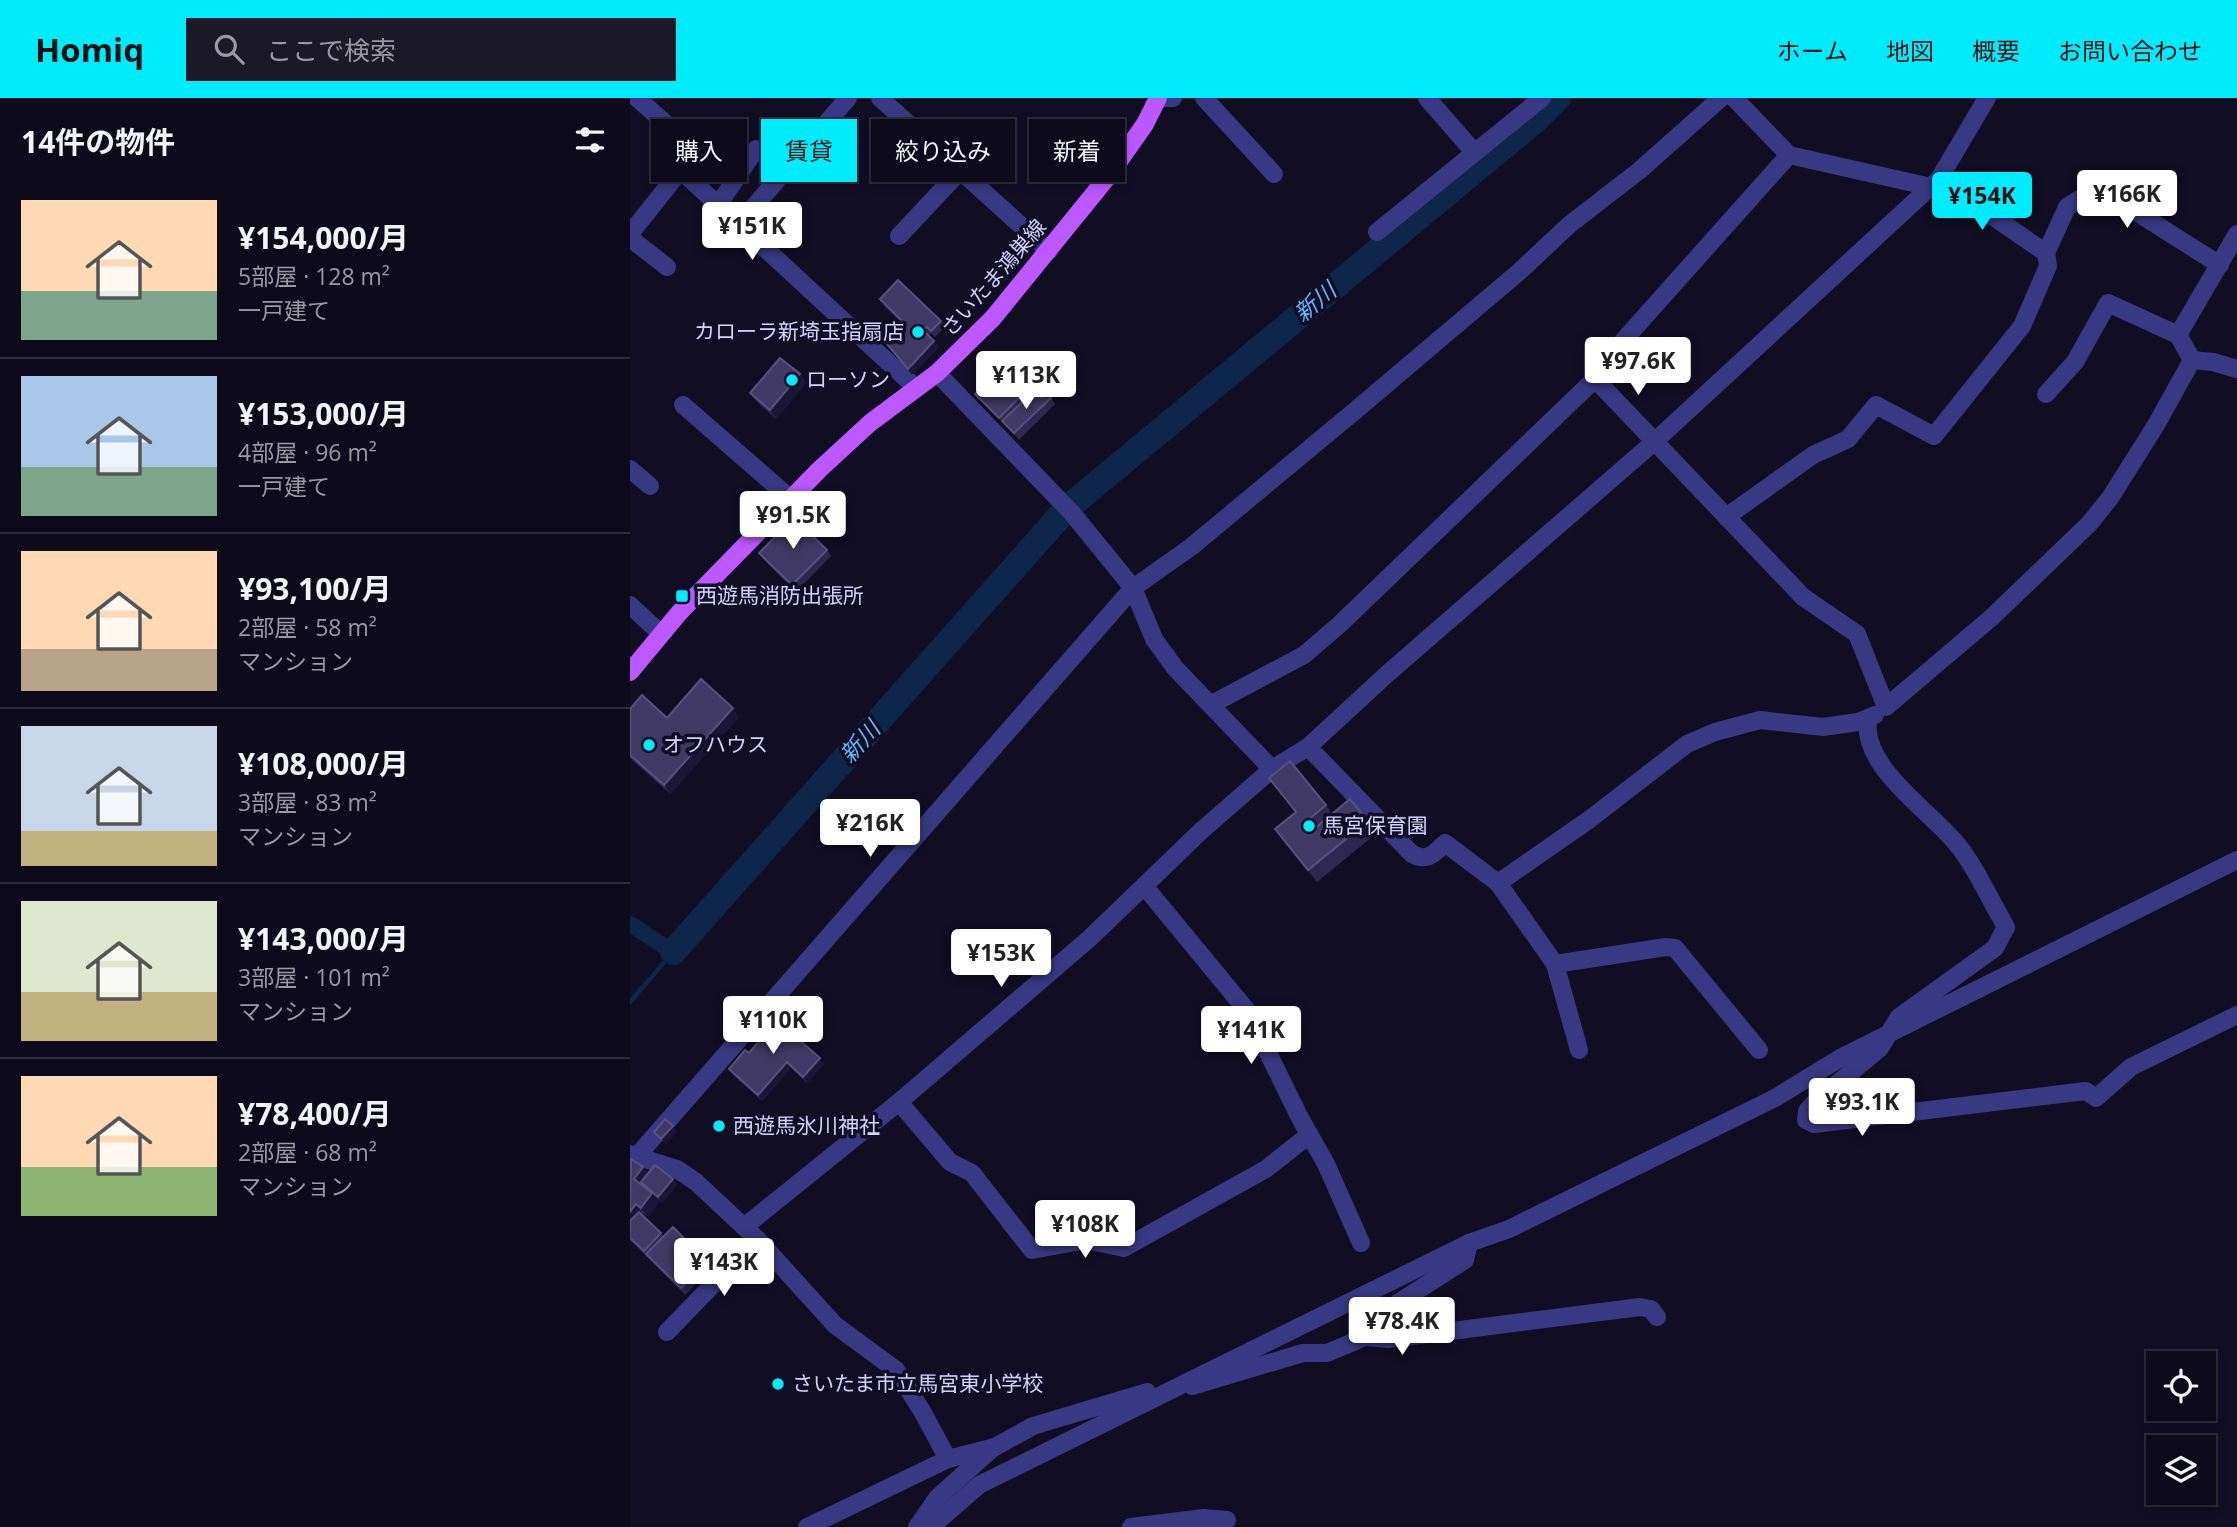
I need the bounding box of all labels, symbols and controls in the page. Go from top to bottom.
search box [186,18,676,81]
text: Homiq [35,27,144,72]
icon: search [210,30,248,68]
text: ここで検索 [266,32,396,68]
text: ホーム [1777,34,1848,67]
text: 地図 [1886,34,1934,67]
text: 概要 [1972,34,2020,67]
text: お問い合わせ [2058,34,2202,67]
chip: 購入 [651,119,747,182]
chip: 賃貸 [761,119,857,182]
chip: 絞り込み [871,119,1015,182]
chip: 新着 [1029,119,1125,182]
text: 14件の物件 [21,121,175,162]
icon: filters [571,121,609,159]
pin: ¥166K [2078,170,2176,230]
pin: ¥154K [1933,172,2031,232]
text: ¥166K [2093,177,2161,209]
text: ¥154K [1948,179,2016,211]
pin: ¥151K [703,202,801,262]
text: ¥151K [718,209,786,241]
street label: さいたま鴻巣線 [935,213,1052,342]
text: ¥154,000/月 [238,217,409,258]
icon: home [77,228,161,312]
text: 5部屋 · 128 m² [238,260,390,292]
water label: 新川 [1286,272,1345,328]
text: 一戸建て [238,294,330,326]
place label: カローラ新埼玉指扇店 [694,317,904,345]
marker: カローラ新埼玉指扇店 [910,324,926,340]
pin: ¥97.6K [1581,338,1695,397]
text: ¥97.6K [1601,344,1675,376]
pin: ¥113K [977,352,1075,411]
text: ¥113K [992,358,1060,390]
place label: ローソン [806,365,890,393]
marker: ローソン [784,372,800,388]
text: ¥153,000/月 [238,393,409,434]
icon: home [77,404,161,488]
text: 4部屋 · 96 m² [238,436,377,468]
text: 一戸建て [238,470,330,502]
pin: ¥91.5K [736,491,850,551]
text: ¥91.5K [756,498,830,530]
text: ¥93,100/月 [238,568,392,609]
icon: home [77,579,161,663]
place label: 西遊馬消防出張所 [696,581,864,609]
marker: 西遊馬消防出張所 [674,588,690,604]
text: 2部屋 · 58 m² [238,611,377,643]
text: マンション [238,645,353,677]
water label: 新川 [832,711,889,769]
place label: オフハウス [663,730,768,758]
marker: オフハウス [641,737,657,753]
text: ¥108,000/月 [238,743,409,784]
icon: home [77,754,161,838]
text: 3部屋 · 83 m² [238,786,377,818]
pin: ¥216K [821,800,919,859]
text: ¥216K [836,806,904,838]
place label: 馬宮保育園 [1323,811,1428,839]
marker: 馬宮保育園 [1301,818,1317,834]
text: マンション [238,820,353,852]
text: ¥143,000/月 [238,918,409,959]
icon: home [77,929,161,1013]
pin: ¥153K [952,930,1050,989]
text: ¥153K [967,936,1035,968]
text: 3部屋 · 101 m² [238,961,390,993]
text: マンション [238,995,353,1027]
pin: ¥110K [724,996,822,1056]
text: ¥110K [739,1003,807,1035]
pin: ¥141K [1202,1006,1300,1066]
text: ¥141K [1217,1013,1285,1045]
pin: ¥93.1K [1805,1079,1919,1138]
text: ¥93.1K [1825,1085,1899,1117]
text: ¥78,400/月 [238,1093,392,1134]
icon: home [77,1104,161,1188]
place label: 西遊馬氷川神社 [733,1111,880,1139]
marker: 西遊馬氷川神社 [711,1118,727,1134]
text: 2部屋 · 68 m² [238,1136,377,1168]
text: マンション [238,1170,353,1202]
pin: ¥108K [1036,1200,1134,1260]
text: ¥108K [1051,1207,1119,1239]
pin: ¥143K [675,1238,773,1298]
text: ¥143K [690,1245,758,1277]
pin: ¥78.4K [1345,1298,1459,1357]
text: ¥78.4K [1365,1304,1439,1336]
map controls [2146,1351,2216,1505]
button: locate [2146,1351,2216,1421]
place label: さいたま市立馬宮東小学校 [792,1369,1043,1397]
marker: さいたま市立馬宮東小学校 [770,1376,786,1392]
button: layers [2146,1435,2216,1505]

